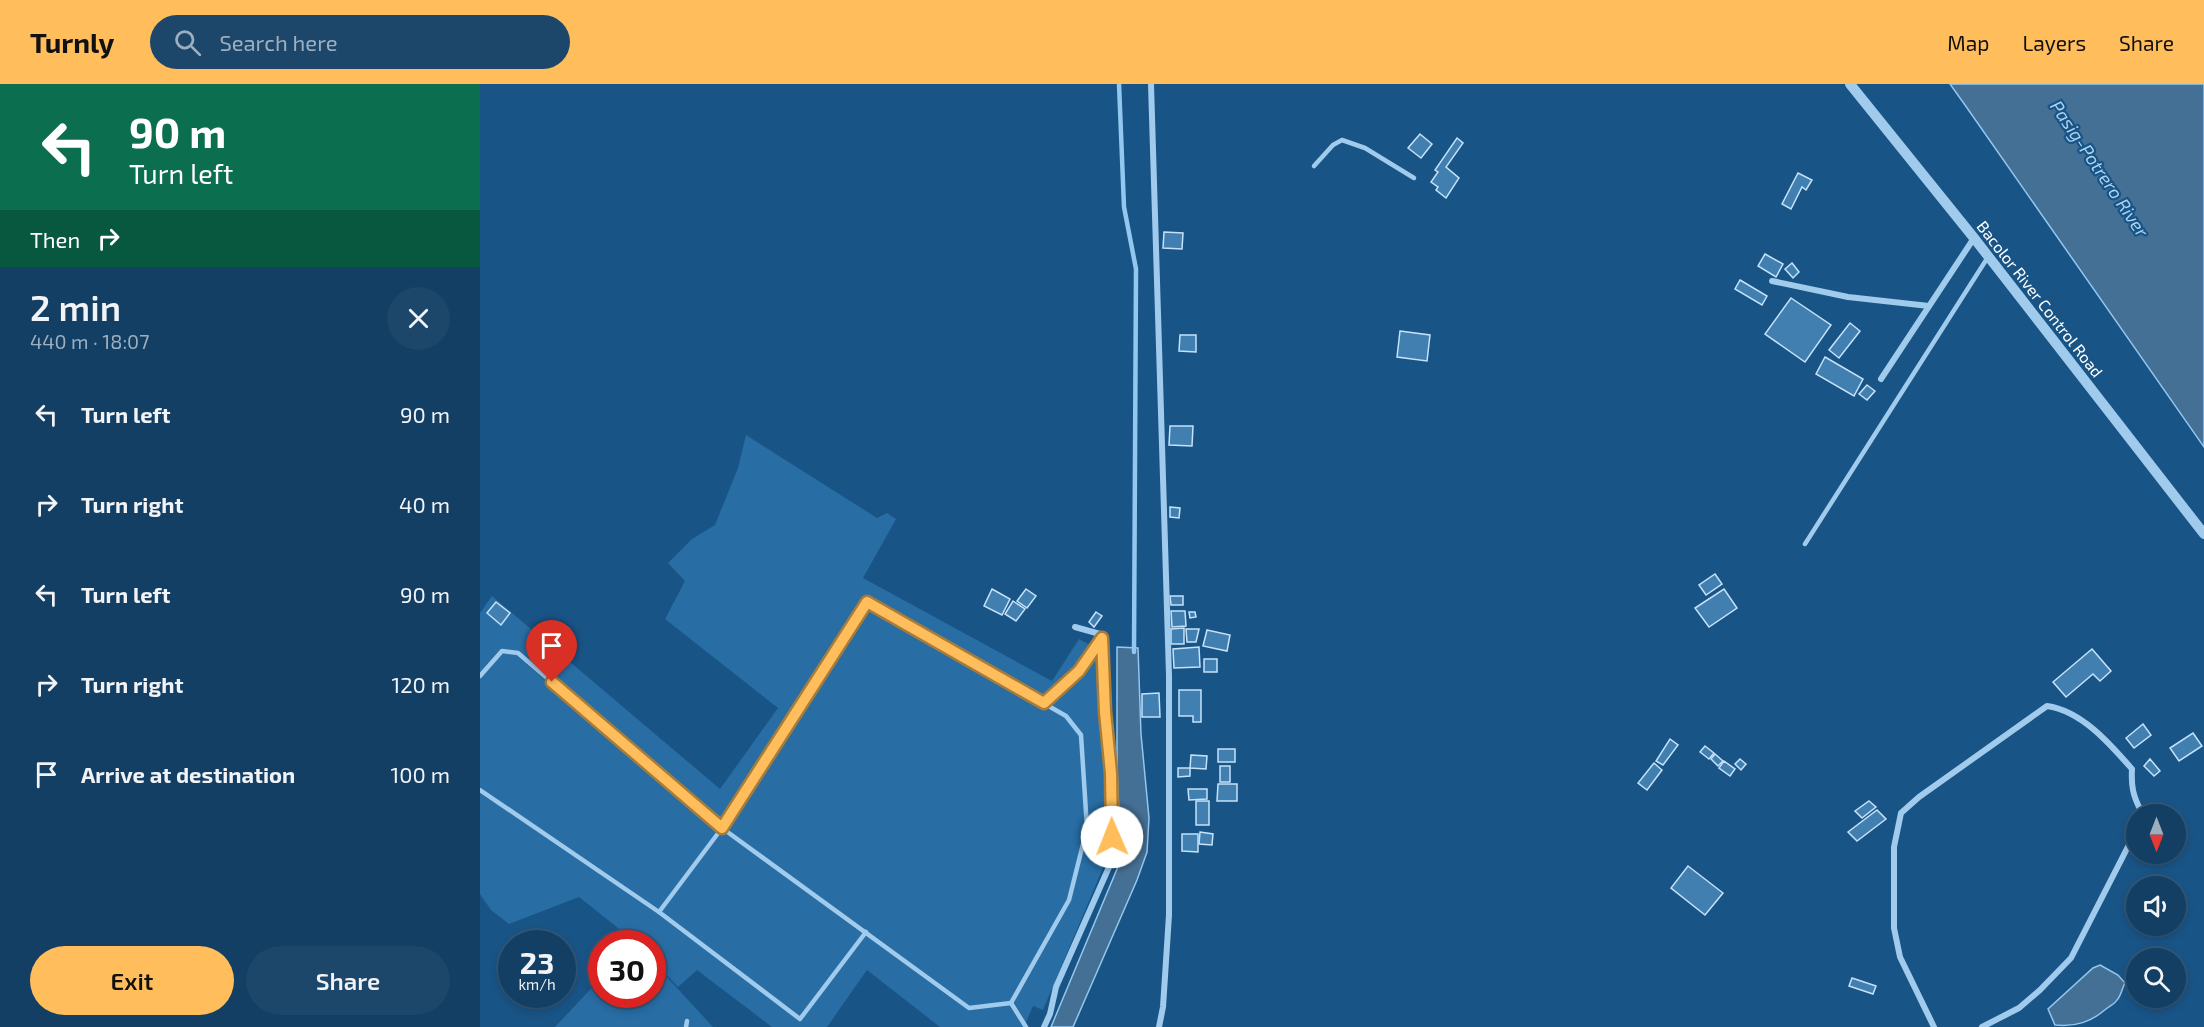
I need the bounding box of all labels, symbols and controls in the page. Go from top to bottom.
search box [150,15,570,69]
text: Turnly [30,25,114,59]
icon: search [171,26,204,59]
text: Search here [219,29,338,55]
text: Map [1947,30,1989,55]
text: Layers [2022,30,2086,55]
text: Share [2119,30,2174,55]
water label: Pasig-Potrero River [2046,96,2154,242]
text: 90 m [129,106,226,156]
icon: left [30,108,108,186]
text: Turn left [129,157,233,189]
street label: Bacolor River Control Road [1973,217,2107,381]
icon: right [92,222,125,255]
text: Then [30,226,80,252]
text: 2 min [30,285,121,328]
button: close [387,287,450,350]
text: 440 m · 18:07 [30,329,149,353]
icon: left [30,398,63,431]
text: Turn left [81,401,170,427]
text: 90 m [400,401,450,427]
icon: right [30,488,63,521]
text: Turn right [81,491,183,517]
text: 40 m [399,491,450,517]
icon: left [30,578,63,611]
text: Turn left [81,581,170,607]
text: 90 m [400,581,450,607]
pin [526,620,577,682]
icon: arrive [535,629,568,662]
icon: right [30,668,63,701]
text: Turn right [81,671,183,697]
text: 120 m [391,671,450,697]
icon: arrive [30,758,63,791]
text: Arrive at destination [81,761,295,787]
text: 100 m [391,761,450,787]
north arrow [2126,804,2186,864]
map controls [2126,804,2186,1008]
position arrow [1080,805,1144,869]
button: sound [2126,876,2186,936]
speed limit sign: 30 [588,930,666,1008]
text: 23 [520,944,554,980]
button: Exit [30,946,234,1015]
button: Share [246,946,450,1015]
button: search [2126,948,2186,1008]
text: km/h [518,975,556,993]

